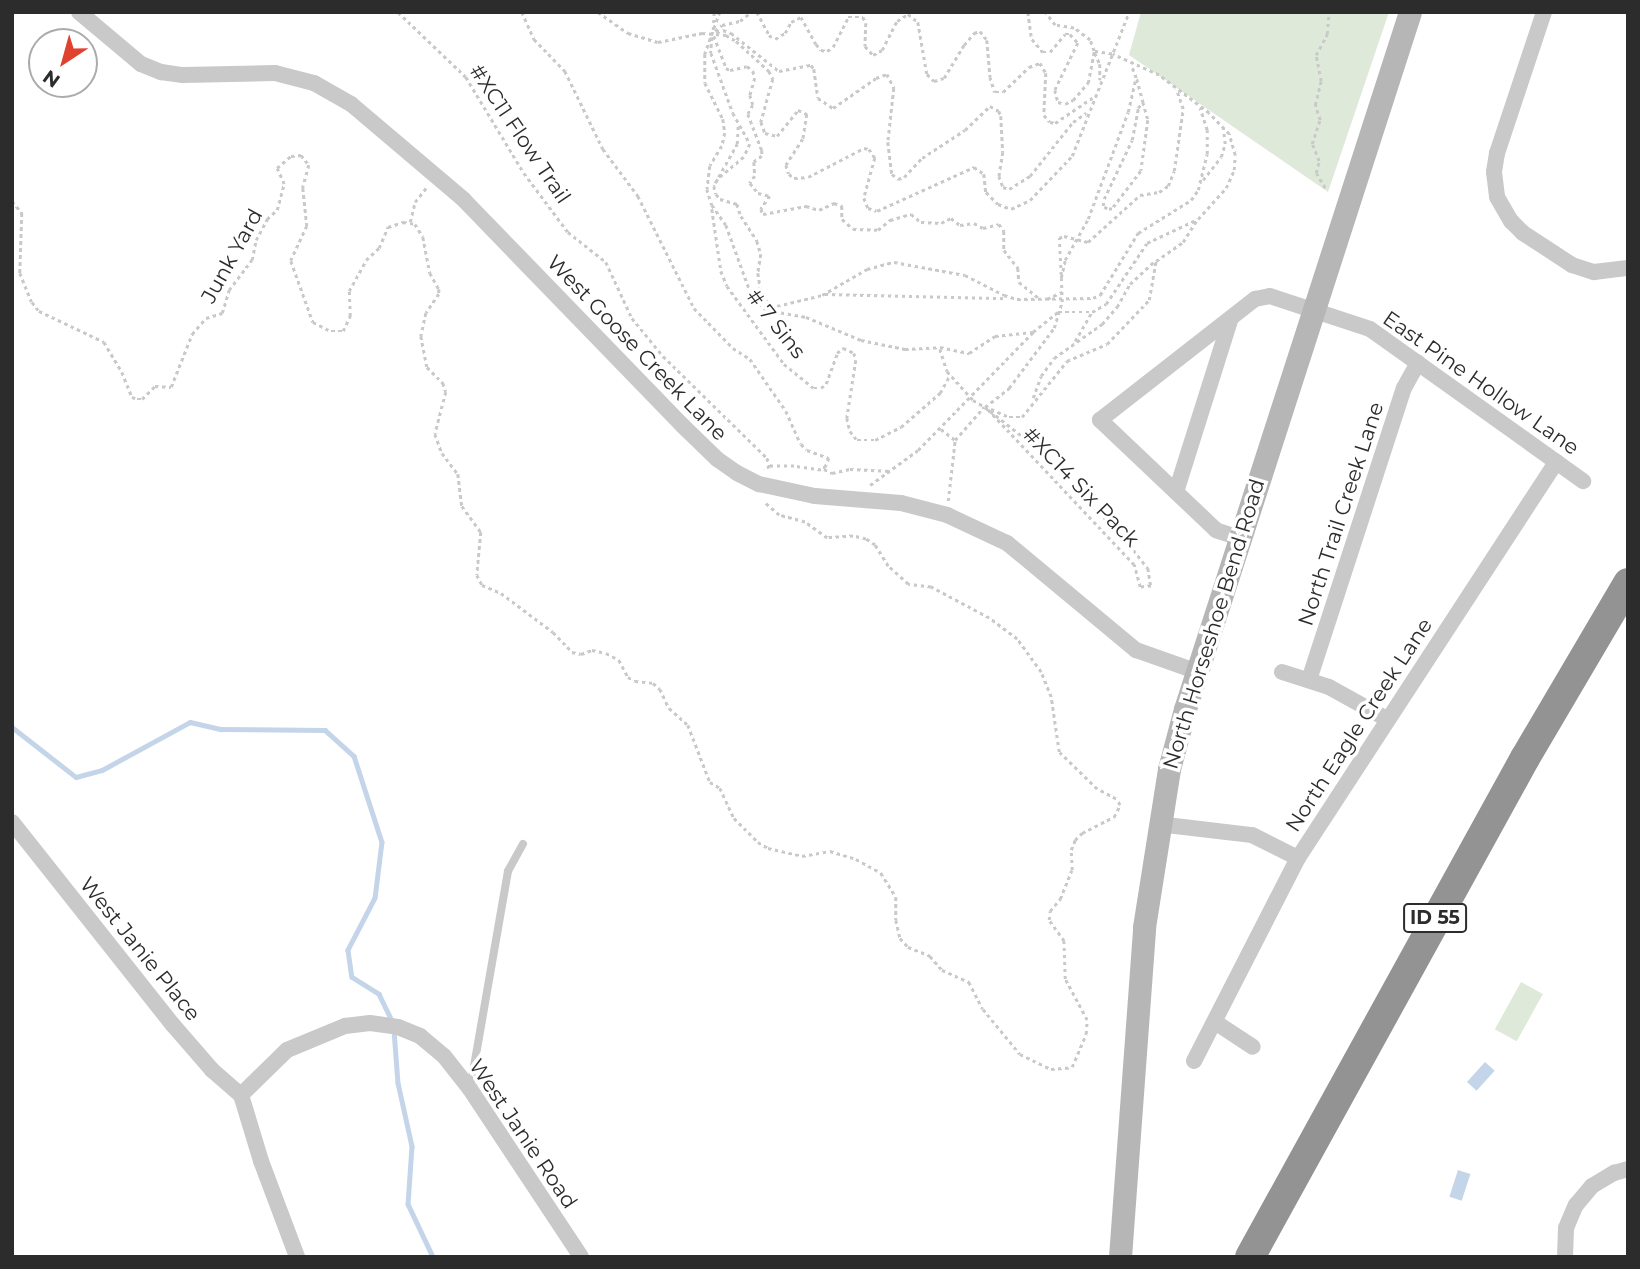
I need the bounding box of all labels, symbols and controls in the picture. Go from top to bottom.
north arrow [28,28,98,98]
street label: #XC11 Flow Trail [464,60,576,208]
text: N [39,65,65,93]
street label: Junk Yard [196,205,268,307]
street label: West Goose Creek Lane [542,250,732,446]
street label: # 7 Sins [741,284,811,364]
street label: East Pine Hollow Lane [1378,306,1584,460]
street label: North Trail Creek Lane [1293,399,1389,629]
street label: #XC14 Six Pack [1018,422,1144,552]
street label: North Horseshoe Bend Road [1158,476,1270,772]
street label: North Eagle Creek Lane [1280,613,1438,837]
street label: West Janie Place [74,872,206,1026]
road number: ID 55 [1402,902,1468,934]
street label: West Janie Road [464,1054,582,1214]

